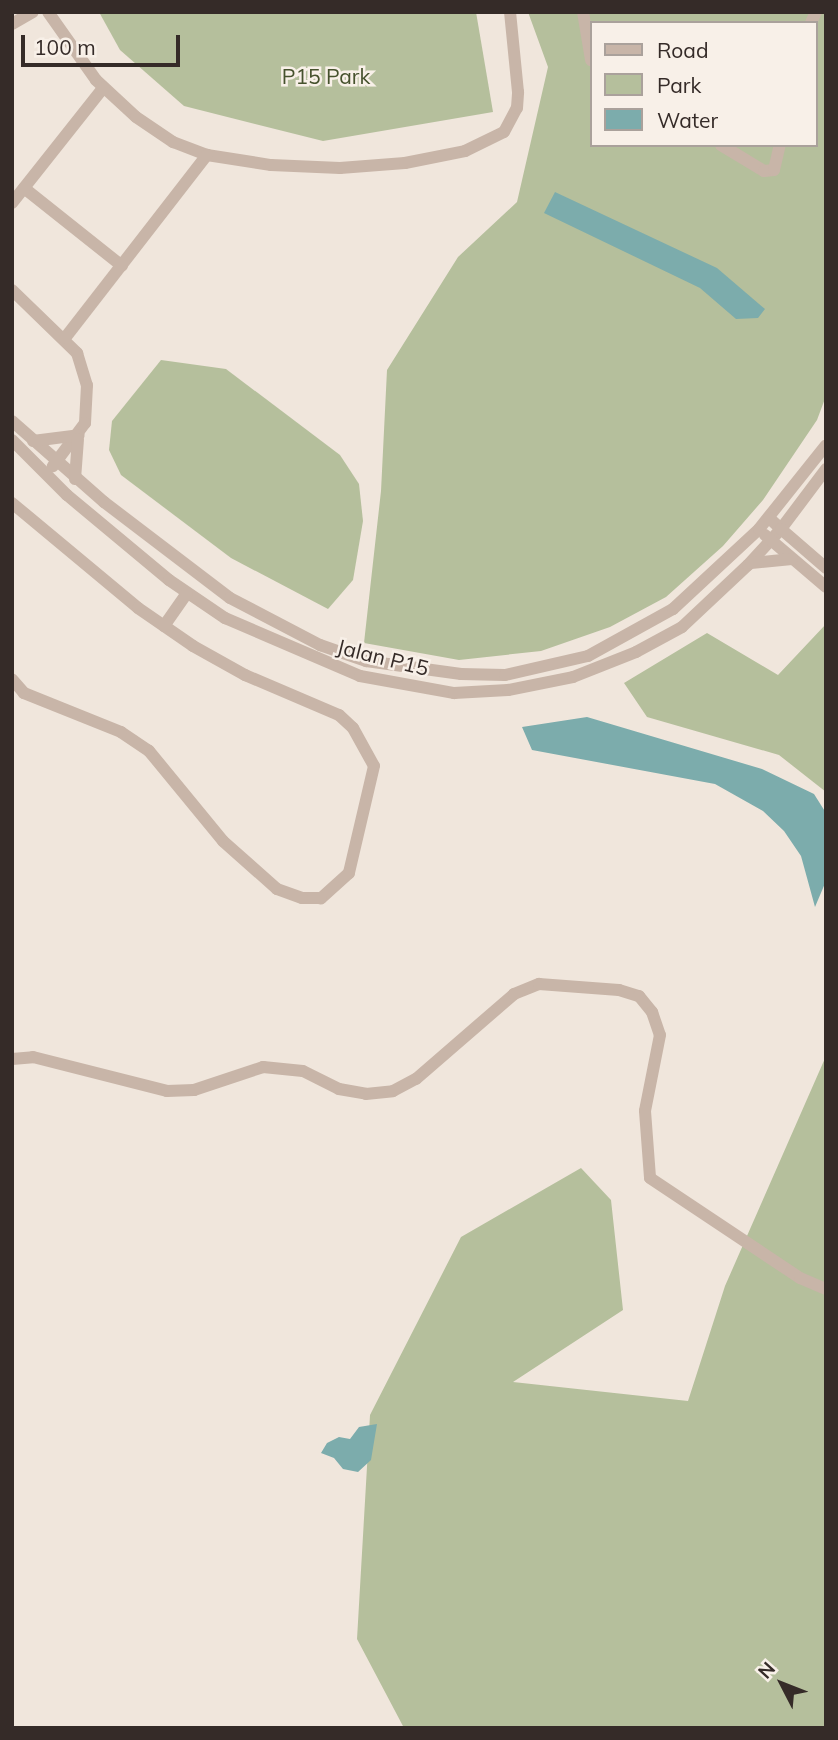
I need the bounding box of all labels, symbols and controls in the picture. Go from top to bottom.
scale bar [24,21,184,65]
legend [590,21,817,147]
text: 100 m [34,34,96,60]
text: Road [657,37,708,63]
park label: P15 Park [282,63,370,89]
text: Park [657,72,701,98]
text: Water [657,107,718,133]
street label: Jalan P15 [334,633,432,681]
north arrow [747,1649,817,1719]
text: N [753,1657,780,1683]

